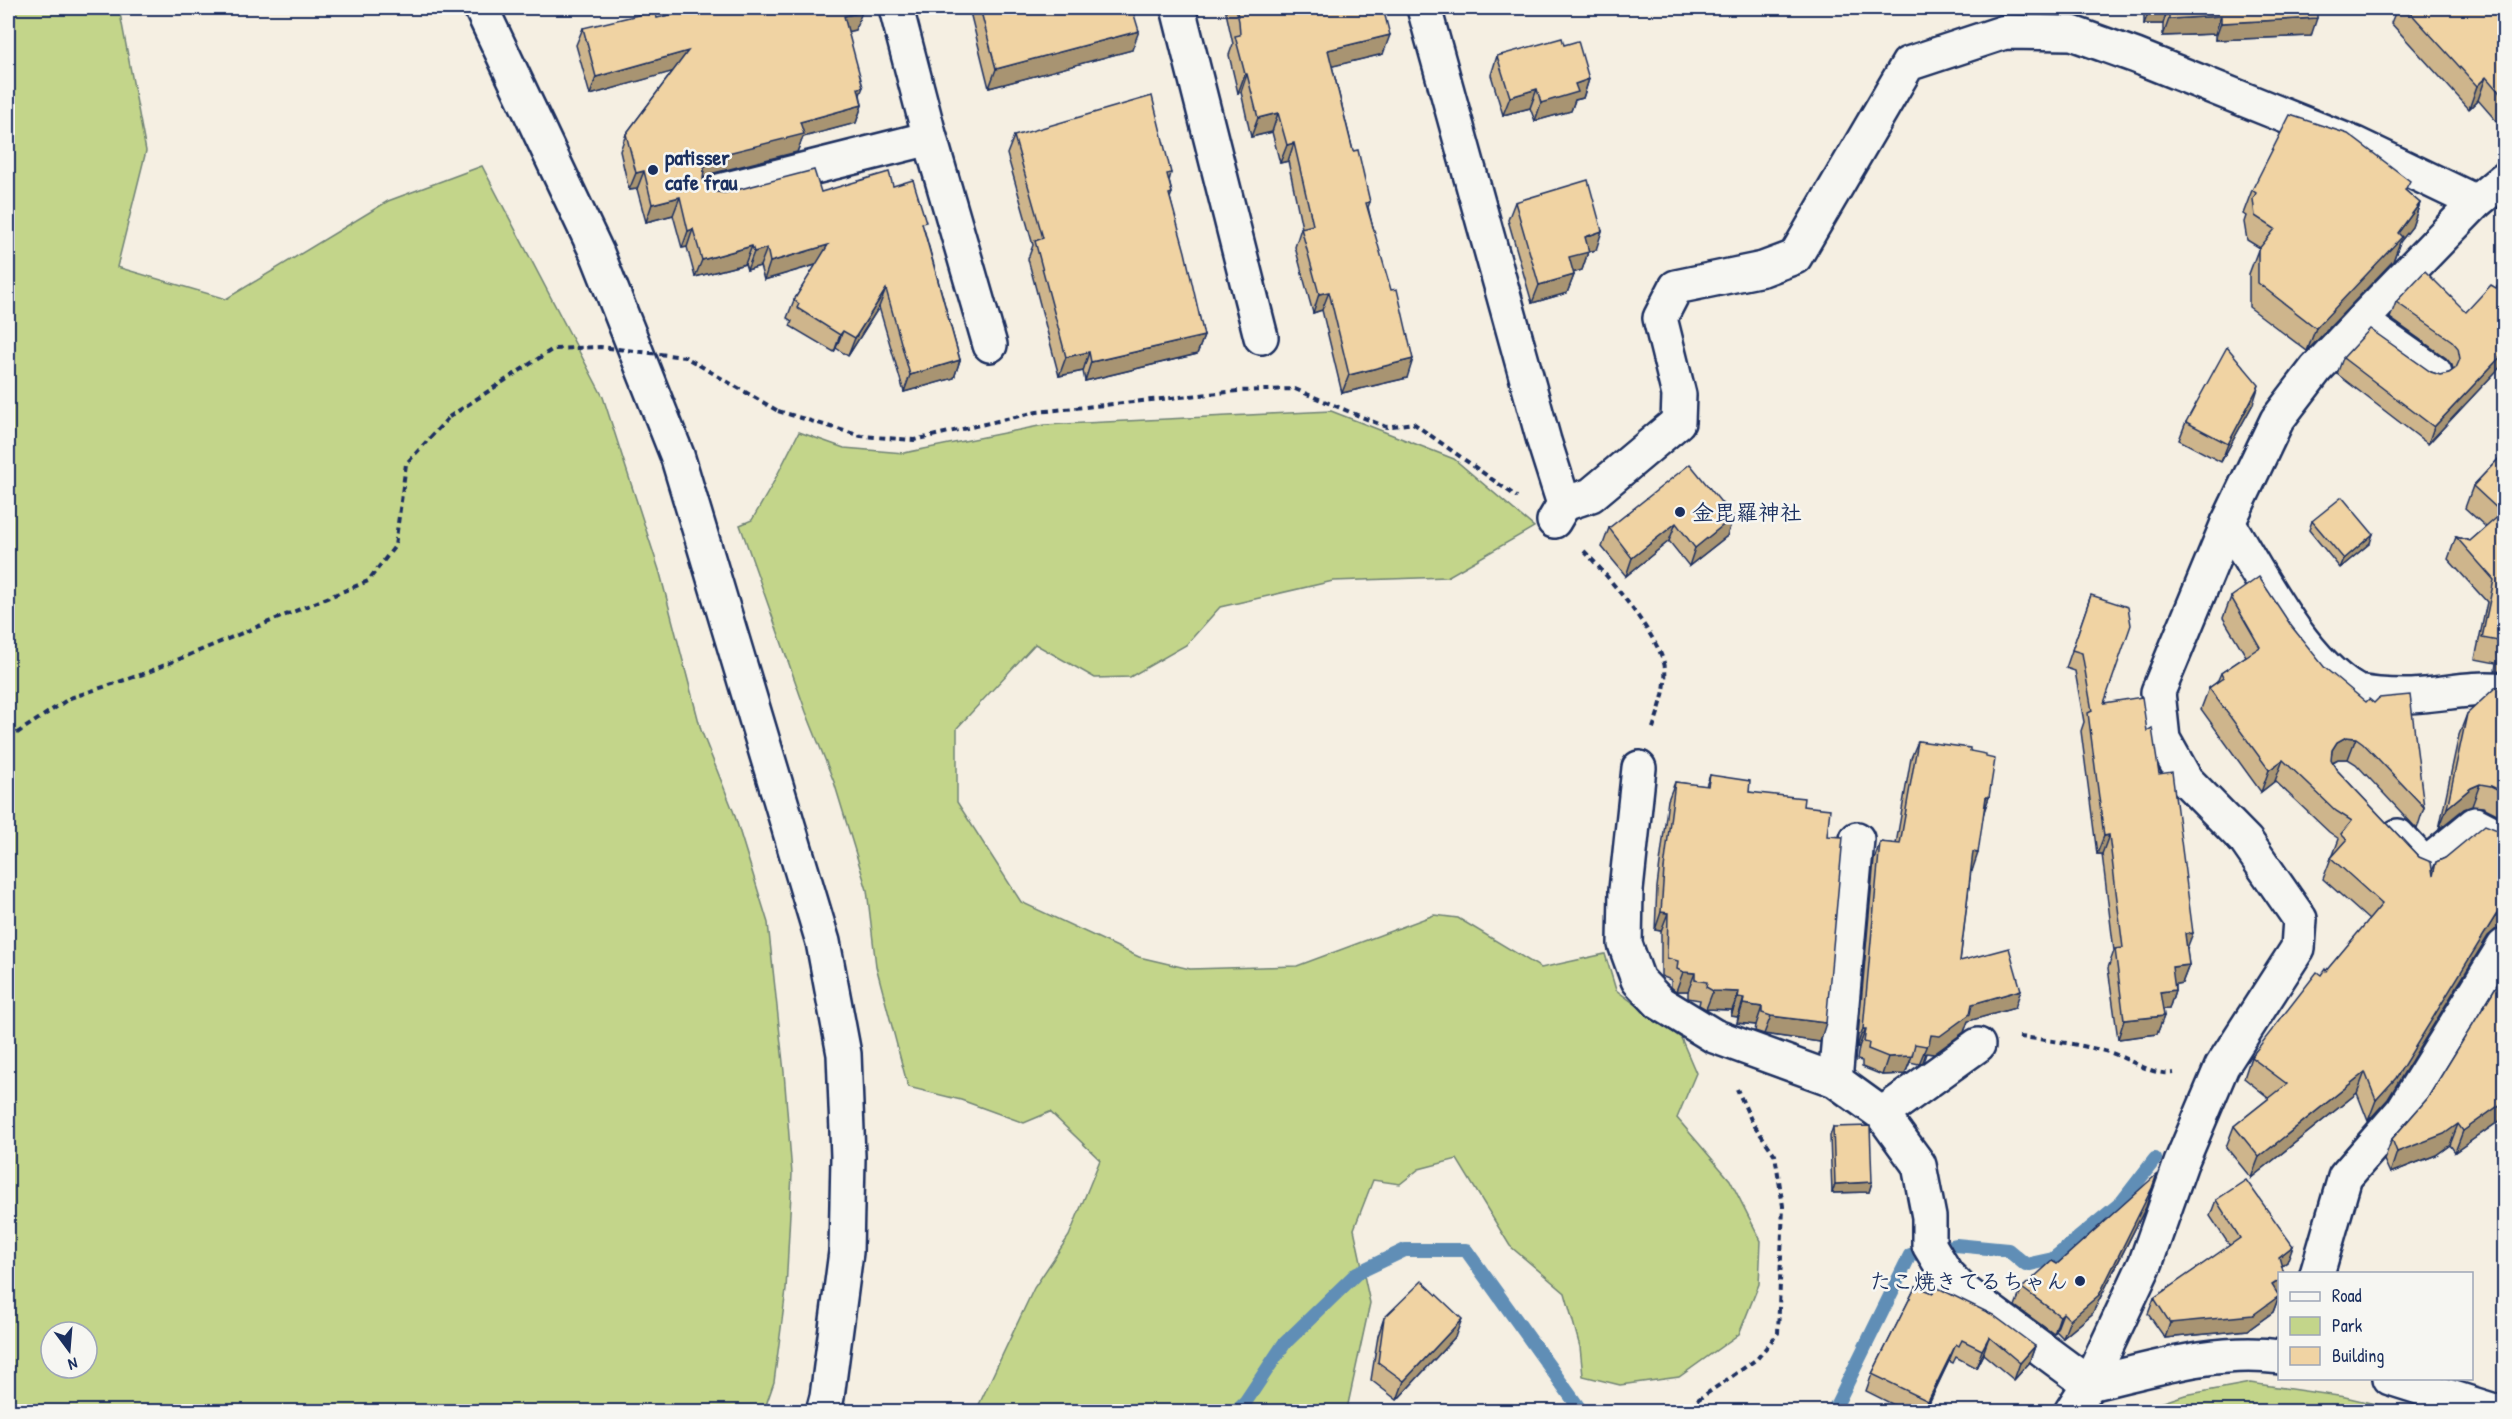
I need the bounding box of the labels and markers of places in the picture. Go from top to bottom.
place label: patisser cafe frau [665,142,738,197]
marker: patisser cafe frau [646,163,660,177]
place label: 金毘羅神社 [1692,497,1802,527]
marker: 金毘羅神社 [1673,505,1687,519]
place label: たこ焼きてるちゃん [1870,1266,2068,1296]
marker: たこ焼きてるちゃん [2073,1274,2087,1288]

